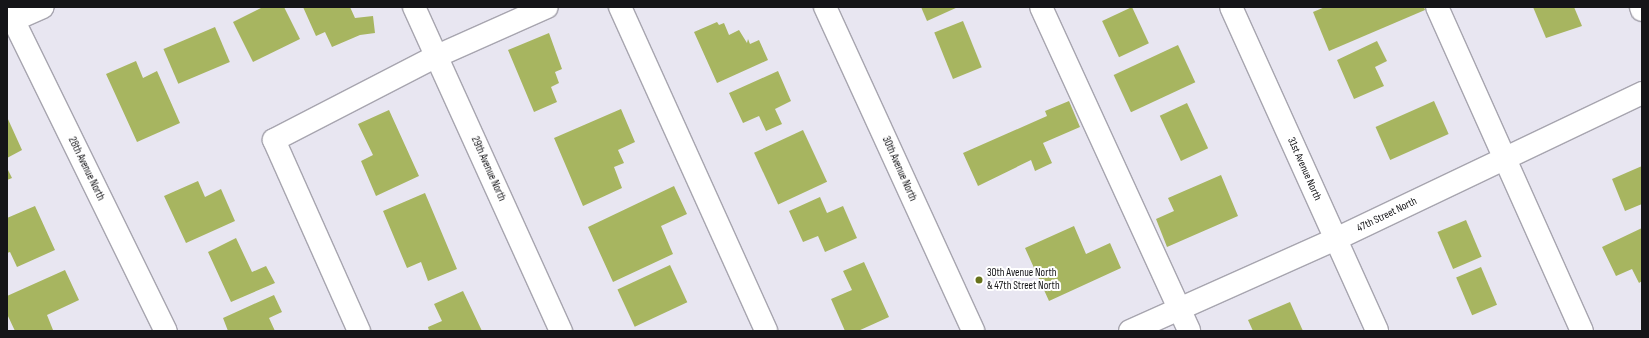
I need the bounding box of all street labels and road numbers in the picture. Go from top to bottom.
street label: 28th Avenue North [65,135,107,203]
street label: 29th Avenue North [468,135,508,203]
street label: 30th Avenue North [879,135,919,203]
street label: 31st Avenue North [1284,135,1324,203]
street label: 47th Street North [1355,195,1419,235]

